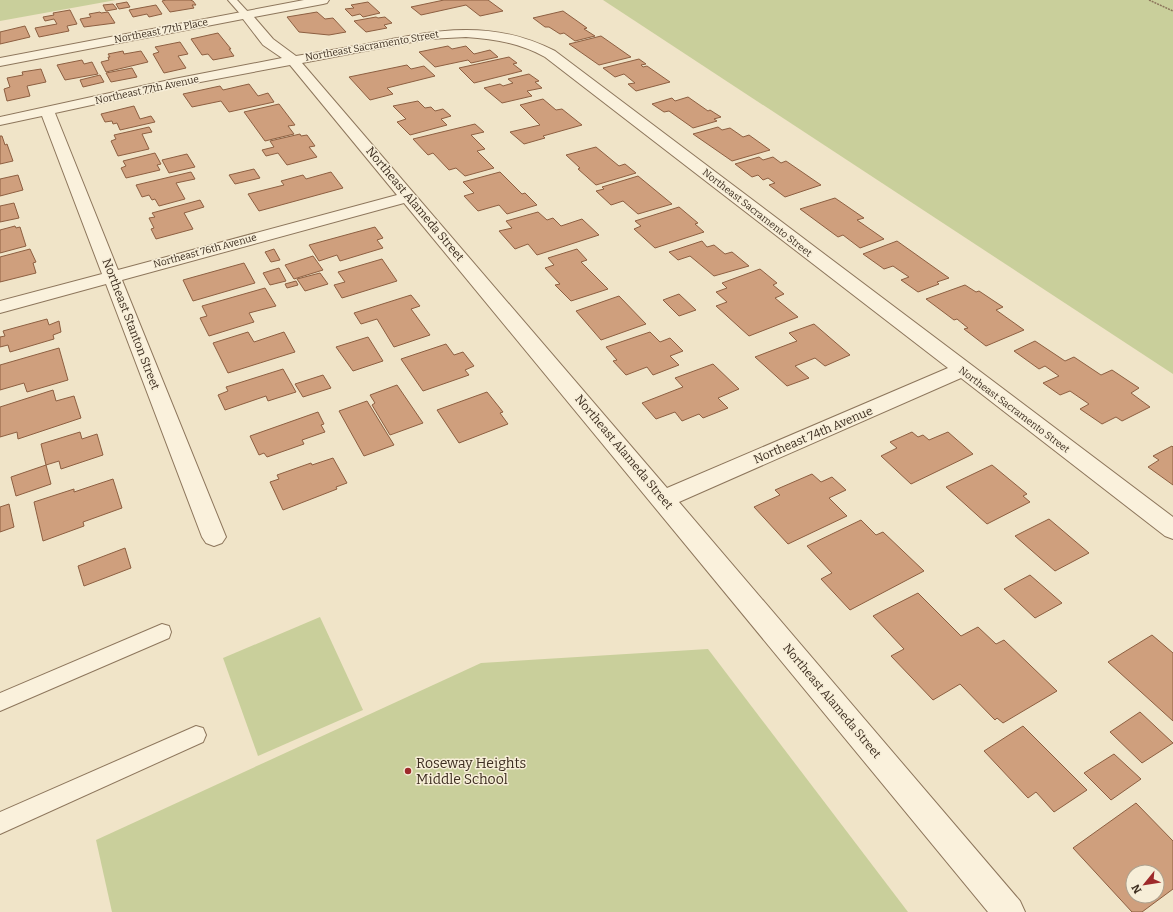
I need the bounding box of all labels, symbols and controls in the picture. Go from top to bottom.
street label: Northeast 77th Place [113,16,209,46]
street label: Northeast Sacramento Street [304,28,440,64]
street label: Northeast 77th Avenue [94,73,200,107]
street label: Northeast Alameda Street [363,144,467,264]
street label: Northeast Sacramento Street [700,167,814,260]
street label: Northeast 76th Avenue [152,231,258,271]
street label: Northeast Stanton Street [100,257,163,392]
street label: Northeast Sacramento Street [956,364,1072,456]
street label: Northeast Alameda Street [572,392,676,512]
street label: Northeast 74th Avenue [751,404,875,466]
street label: Northeast Alameda Street [780,641,884,761]
place label: Roseway Heights Middle School [416,755,526,788]
marker: Roseway Heights Middle School [403,766,413,776]
north arrow [1125,864,1165,904]
text: N [1129,881,1145,896]

